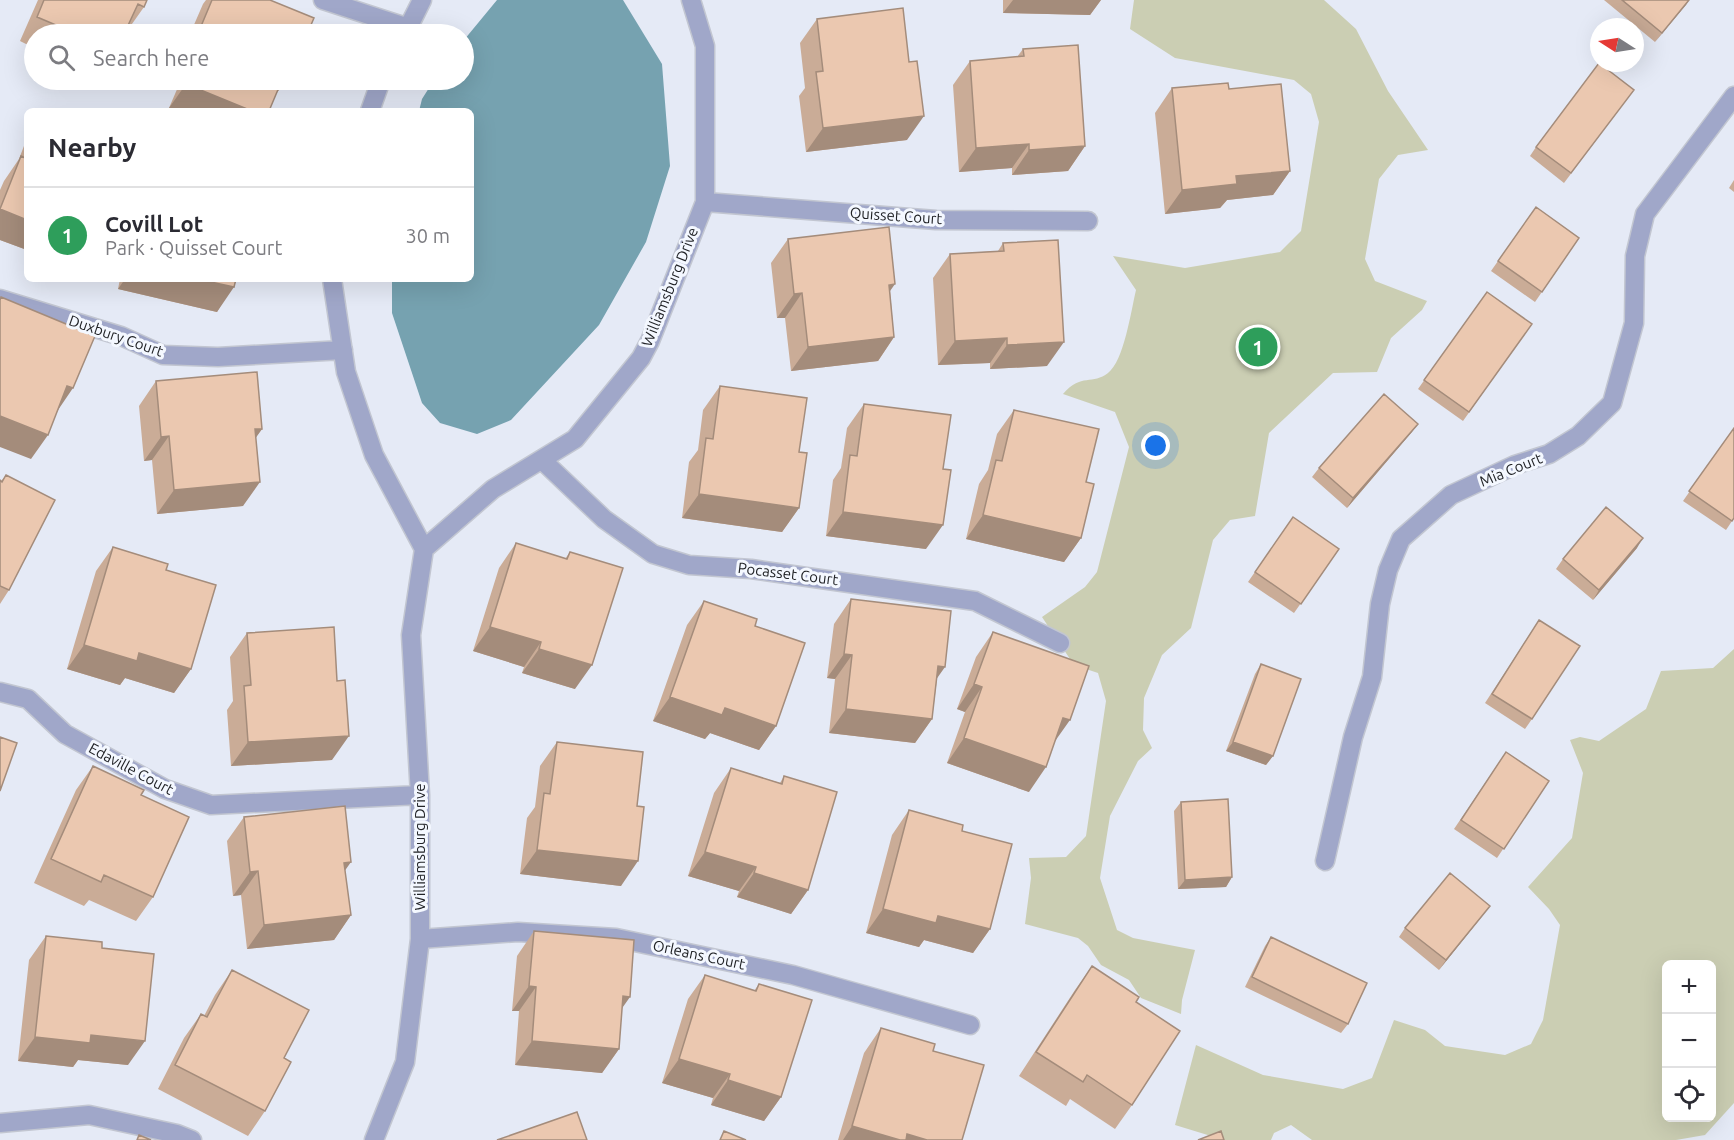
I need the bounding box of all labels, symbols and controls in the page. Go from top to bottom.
north arrow [1590,18,1644,72]
search box [24,24,474,90]
icon: search [45,41,78,74]
text: Search here [93,45,209,70]
text: Nearby [48,133,136,162]
street label: Quisset Court [849,204,943,227]
text: Covill Lot [105,211,203,236]
text: 1 [62,224,73,247]
text: 30 m [406,224,450,247]
street label: Williamsburg Drive [638,225,701,349]
text: Park · Quisset Court [105,236,282,259]
street label: Duxbury Court [67,311,166,360]
pin: 1 [1238,324,1278,370]
your location [1141,431,1170,460]
street label: Mia Court [1477,449,1545,490]
street label: Pocasset Court [737,559,839,588]
street label: Edaville Court [86,739,177,798]
street label: Williamsburg Drive [411,783,428,911]
street label: Orleans Court [651,936,747,973]
map controls [1662,960,1716,1122]
button: + [1662,960,1716,1014]
button: − [1662,1014,1716,1068]
button: locate [1662,1068,1716,1122]

